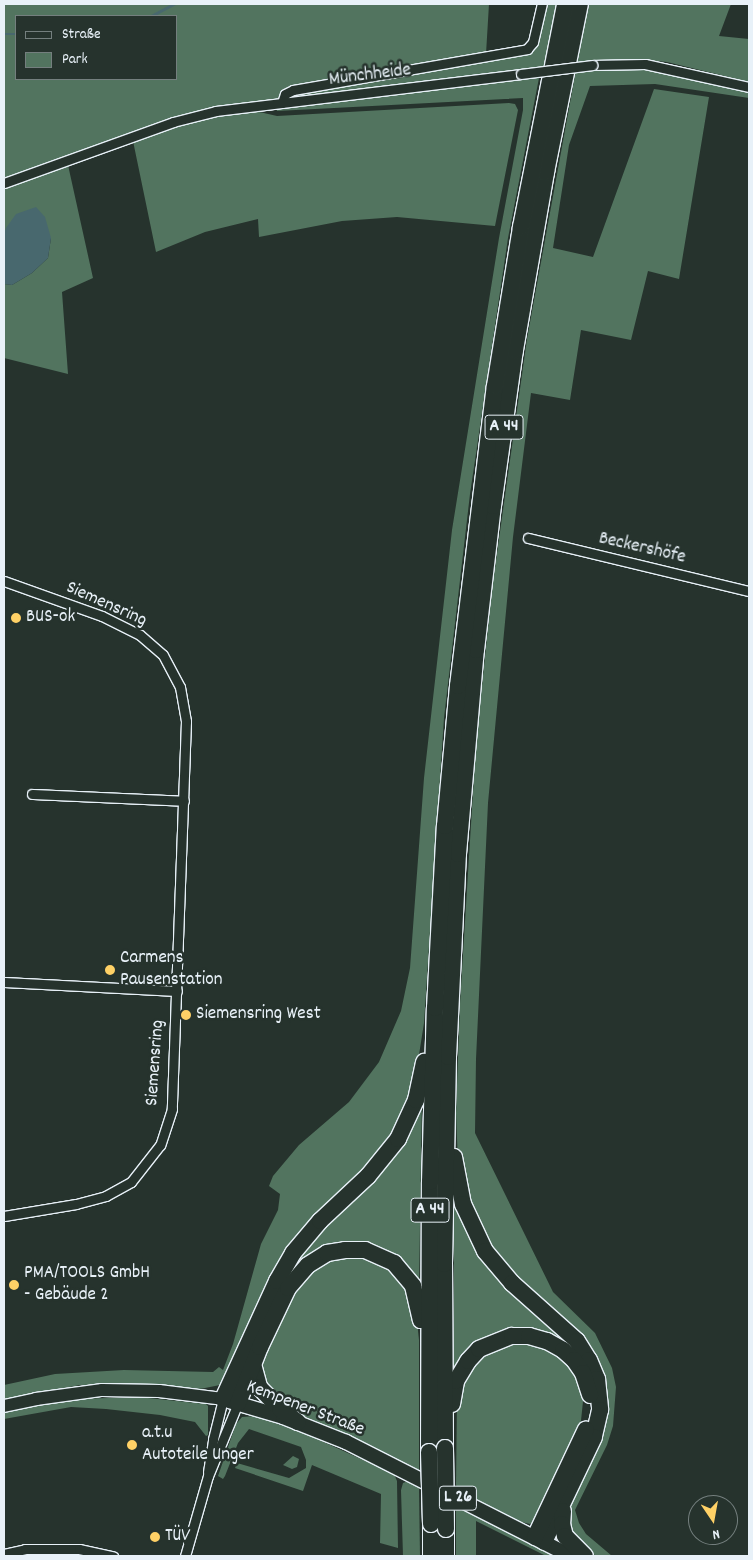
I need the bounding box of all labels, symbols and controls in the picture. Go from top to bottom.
legend [15,15,178,80]
text: Straße [62,24,100,46]
text: Park [62,49,88,71]
street label: Münchheide [328,60,412,92]
road number: A 44 [484,412,524,442]
street label: Beckershöfe [596,528,688,570]
street label: Siemensring [62,577,150,633]
place label: BUS-ok [26,607,75,629]
marker: BUS-ok [10,612,22,624]
place label: Carmens Pausenstation [120,948,223,992]
marker: Carmens Pausenstation [104,964,116,976]
place label: Siemensring West [196,1004,321,1026]
marker: Siemensring West [180,1009,192,1021]
street label: Siemensring [142,1019,170,1107]
road number: A 44 [410,1194,450,1226]
place label: PMA/TOOLS GmbH - Gebäude 2 [24,1263,150,1307]
marker: PMA/TOOLS GmbH - Gebäude 2 [8,1279,20,1291]
street label: Kempener Straße [243,1376,367,1442]
place label: a.t.u Autoteile Unger [142,1423,254,1467]
marker: a.t.u Autoteile Unger [126,1439,138,1451]
road number: L 26 [438,1482,478,1514]
north arrow [688,1495,738,1545]
text: N [710,1523,721,1544]
place label: TÜV [165,1526,190,1548]
marker: TÜV [149,1531,161,1543]

